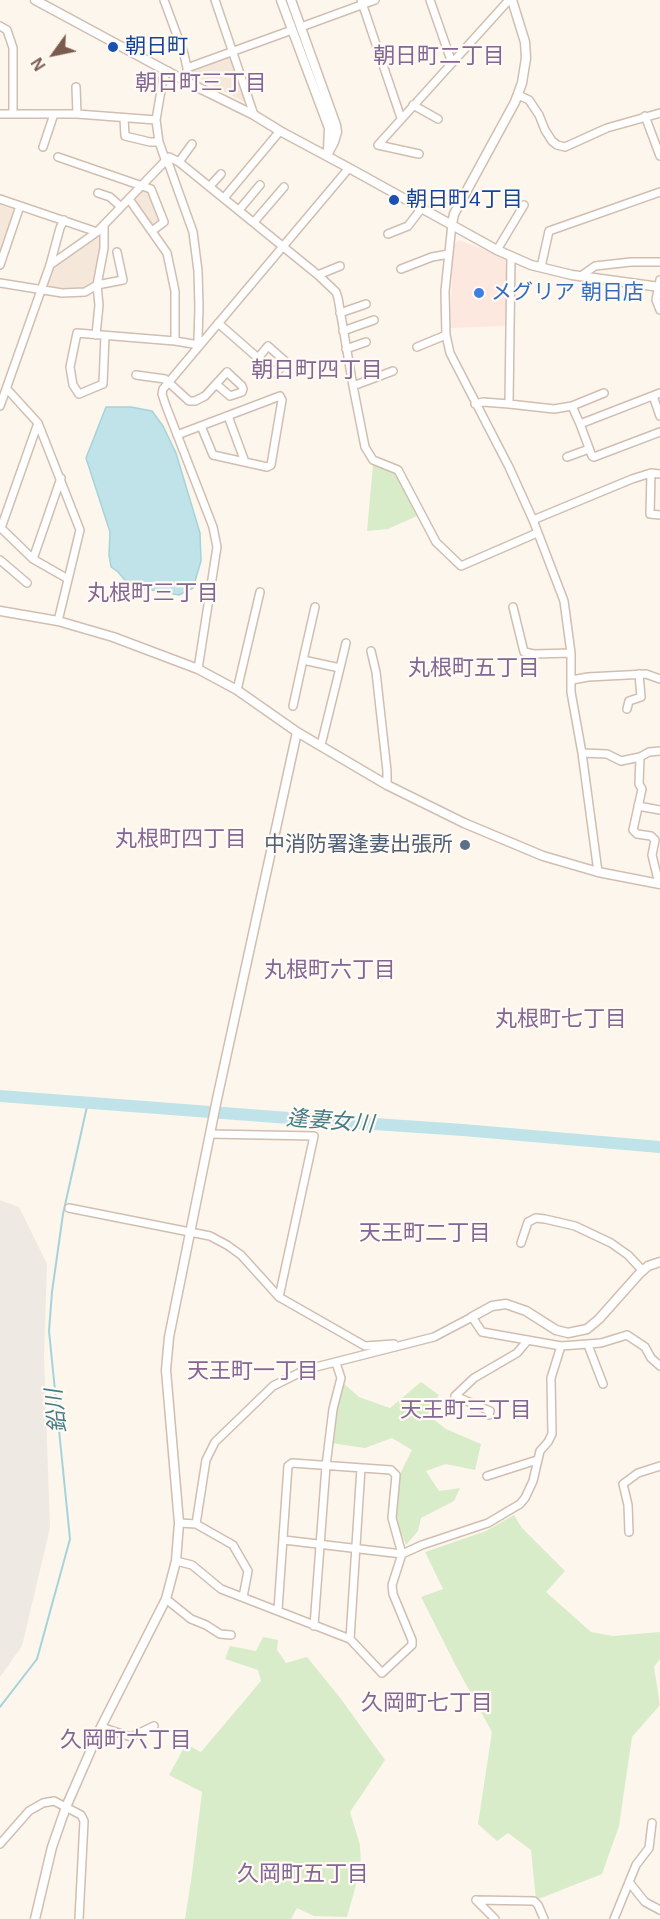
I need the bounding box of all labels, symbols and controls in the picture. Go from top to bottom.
north arrow [24,24,84,84]
place label: 朝日町 [125,34,188,60]
marker: 朝日町 [106,40,120,54]
district label: 朝日町二丁目 [373,44,505,70]
text: N [28,55,49,74]
district label: 朝日町三丁目 [135,71,267,97]
place label: 朝日町4丁目 [406,187,523,213]
marker: 朝日町4丁目 [387,193,401,207]
place label: メグリア 朝日店 [491,280,644,306]
marker: メグリア 朝日店 [472,286,486,300]
district label: 朝日町四丁目 [251,358,383,384]
district label: 丸根町三丁目 [87,581,219,607]
district label: 丸根町五丁目 [408,656,540,682]
district label: 丸根町四丁目 [115,827,247,853]
place label: 中消防署逢妻出張所 [264,832,453,858]
marker: 中消防署逢妻出張所 [458,838,472,852]
district label: 丸根町六丁目 [264,958,396,984]
district label: 丸根町七丁目 [495,1007,627,1033]
water label: 逢妻女川 [285,1106,375,1138]
district label: 天王町二丁目 [359,1221,491,1247]
district label: 天王町一丁目 [187,1359,319,1385]
water label: 鉛川 [42,1388,72,1434]
district label: 天王町三丁目 [400,1398,532,1424]
district label: 久岡町七丁目 [361,1691,493,1717]
district label: 久岡町六丁目 [60,1728,192,1754]
district label: 久岡町五丁目 [237,1862,369,1888]

